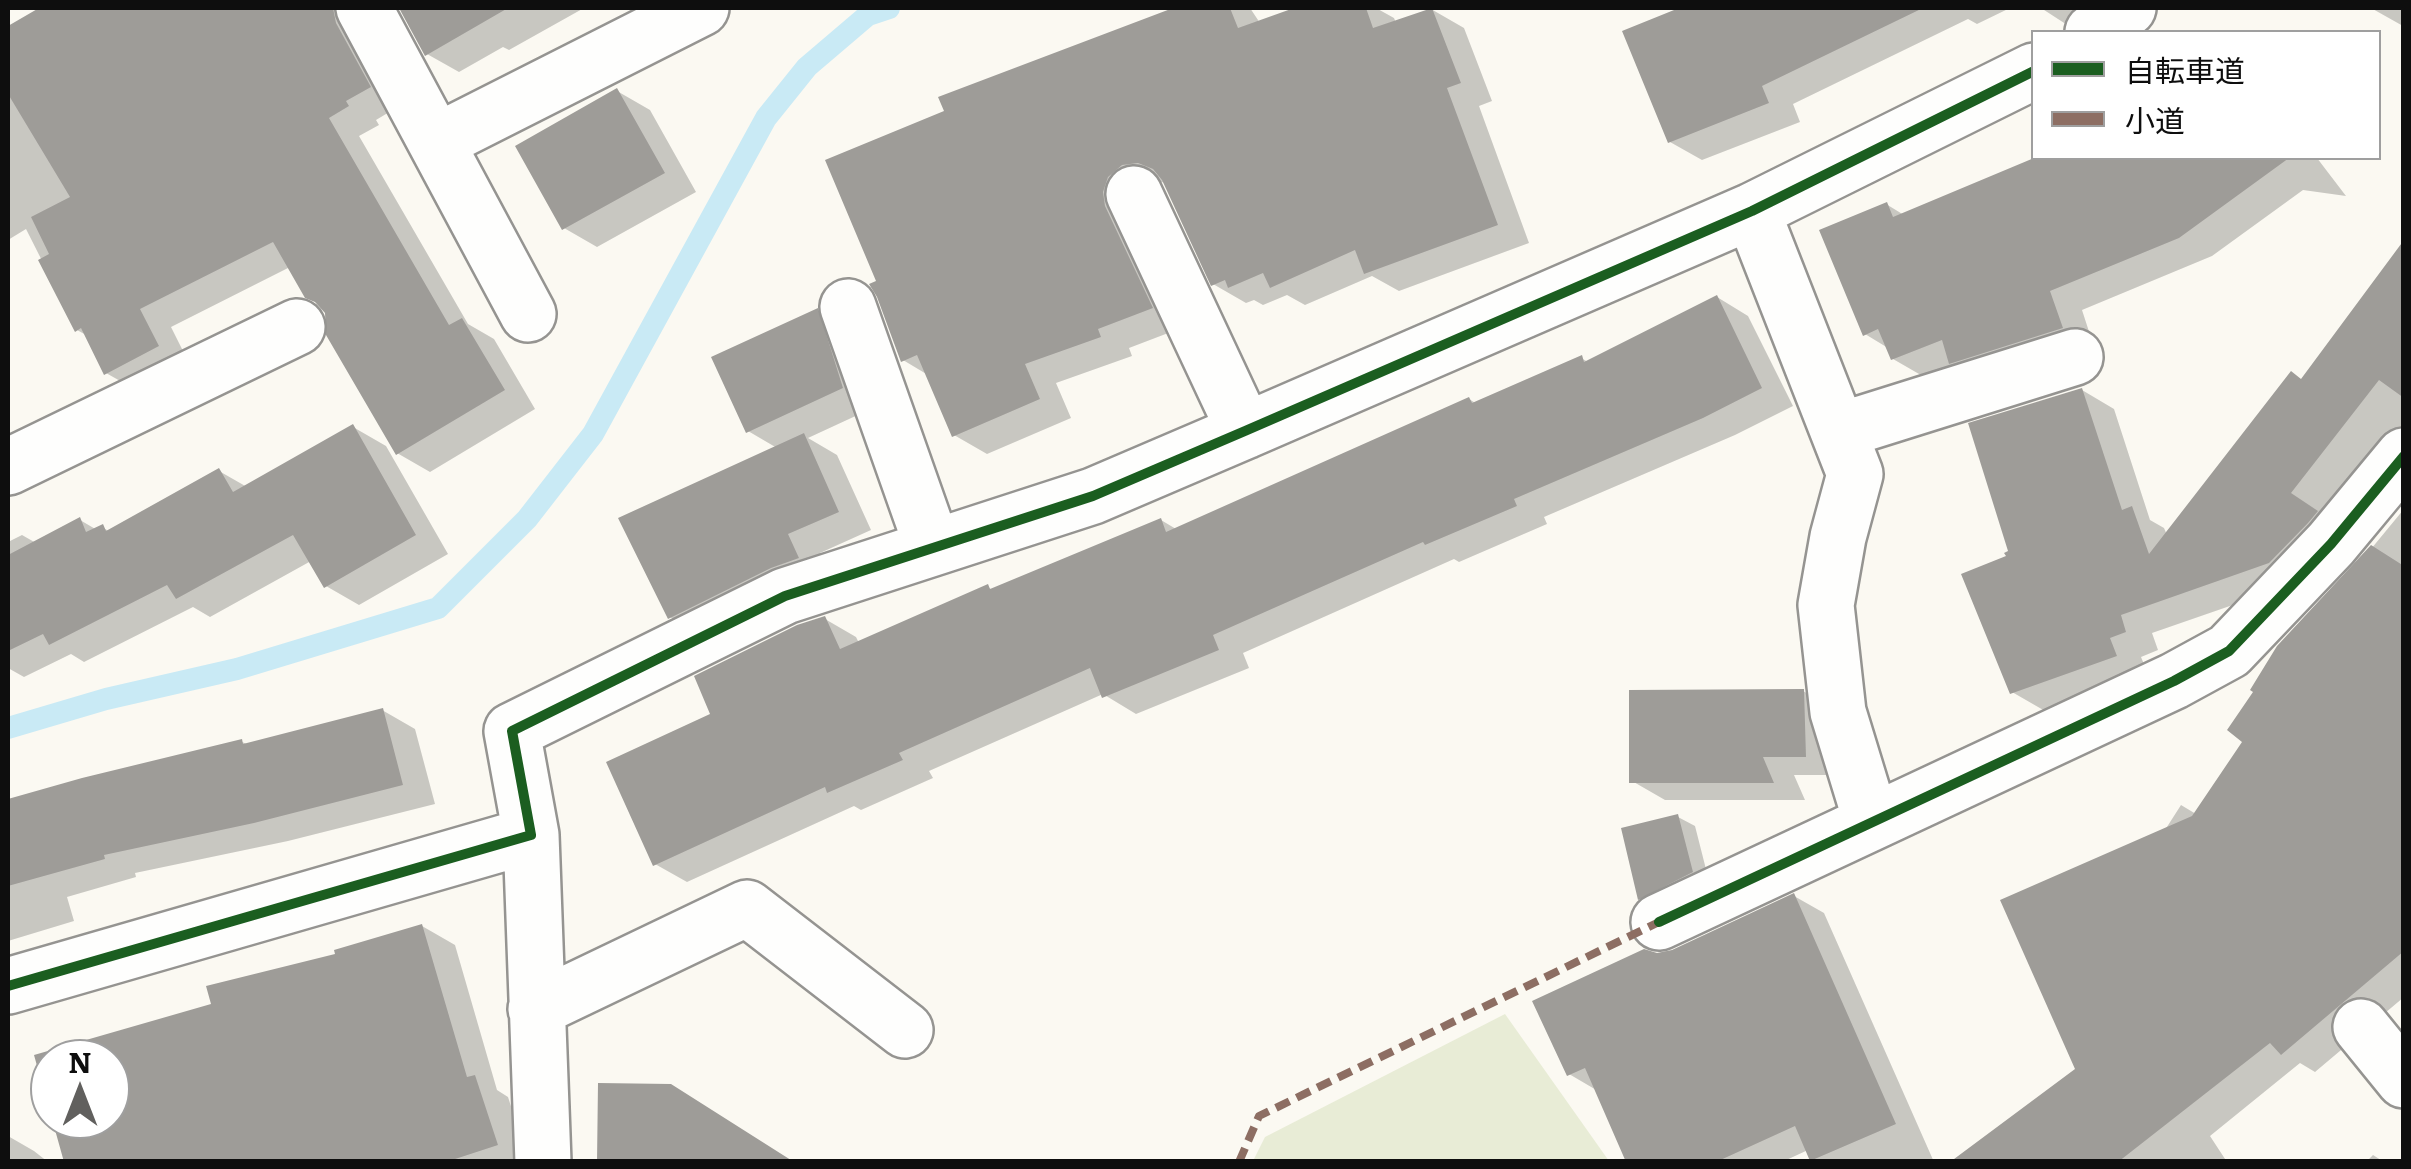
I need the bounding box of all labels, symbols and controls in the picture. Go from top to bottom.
legend [2031,30,2381,160]
text: 自転車道 [2125,47,2245,91]
text: 小道 [2125,97,2185,141]
north arrow [30,1039,130,1139]
text: N [68,1040,92,1082]

